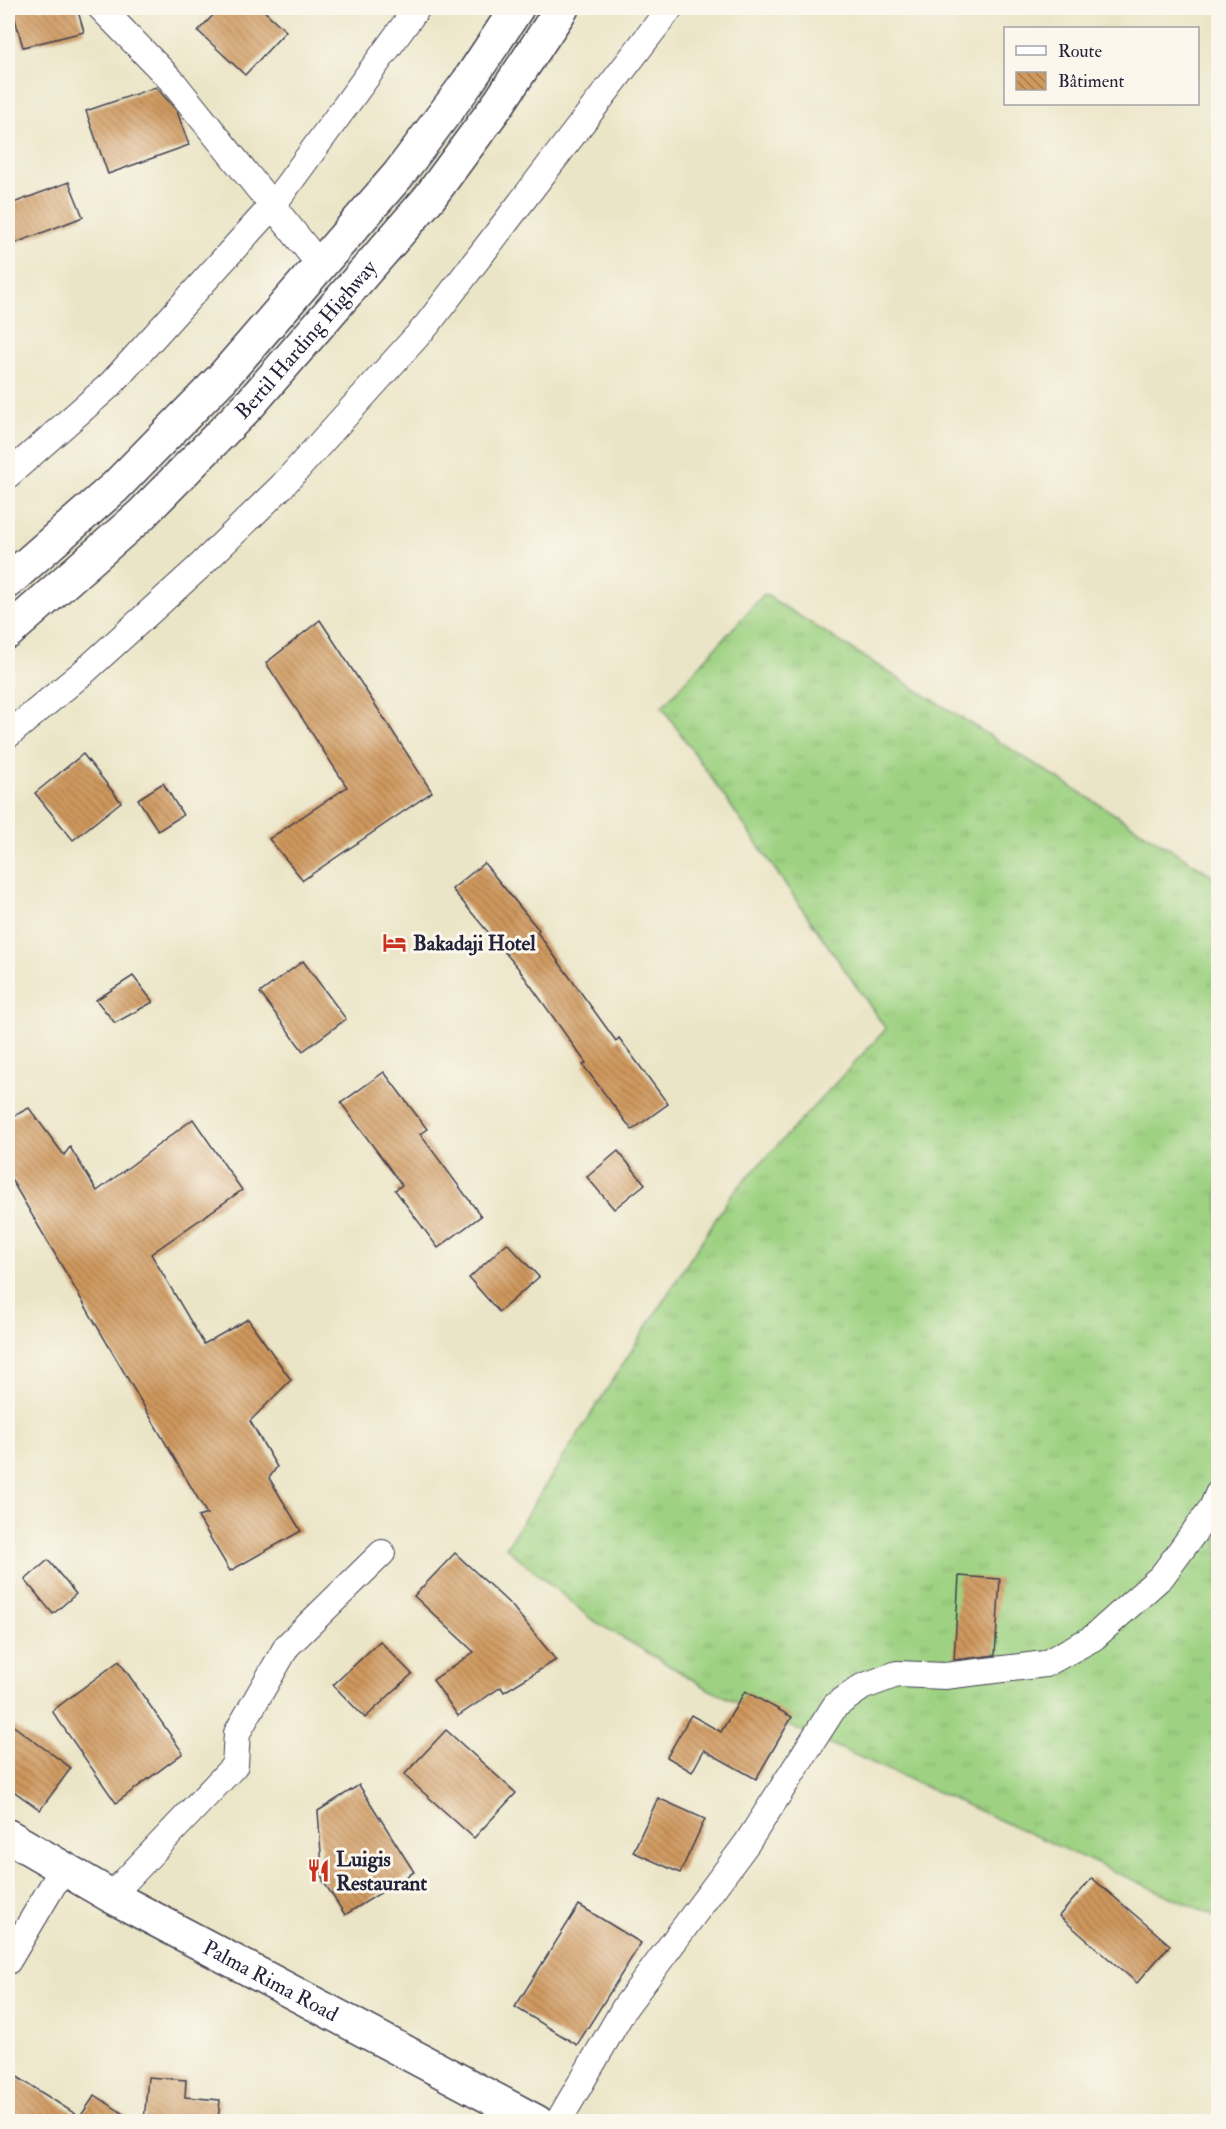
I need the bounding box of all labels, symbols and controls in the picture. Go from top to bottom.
legend [1004,27,1199,105]
text: Route [1058,40,1102,63]
text: Bâtiment [1058,70,1124,93]
street label: Bertil Harding Highway [230,254,383,425]
hotel icon: Bakadaji Hotel [382,930,408,956]
place label: Bakadaji Hotel [413,930,536,957]
place label: Luigis Restaurant [336,1846,427,1897]
restaurant icon: Luigis Restaurant [305,1858,331,1884]
street label: Palma Rima Road [198,1934,343,2028]

